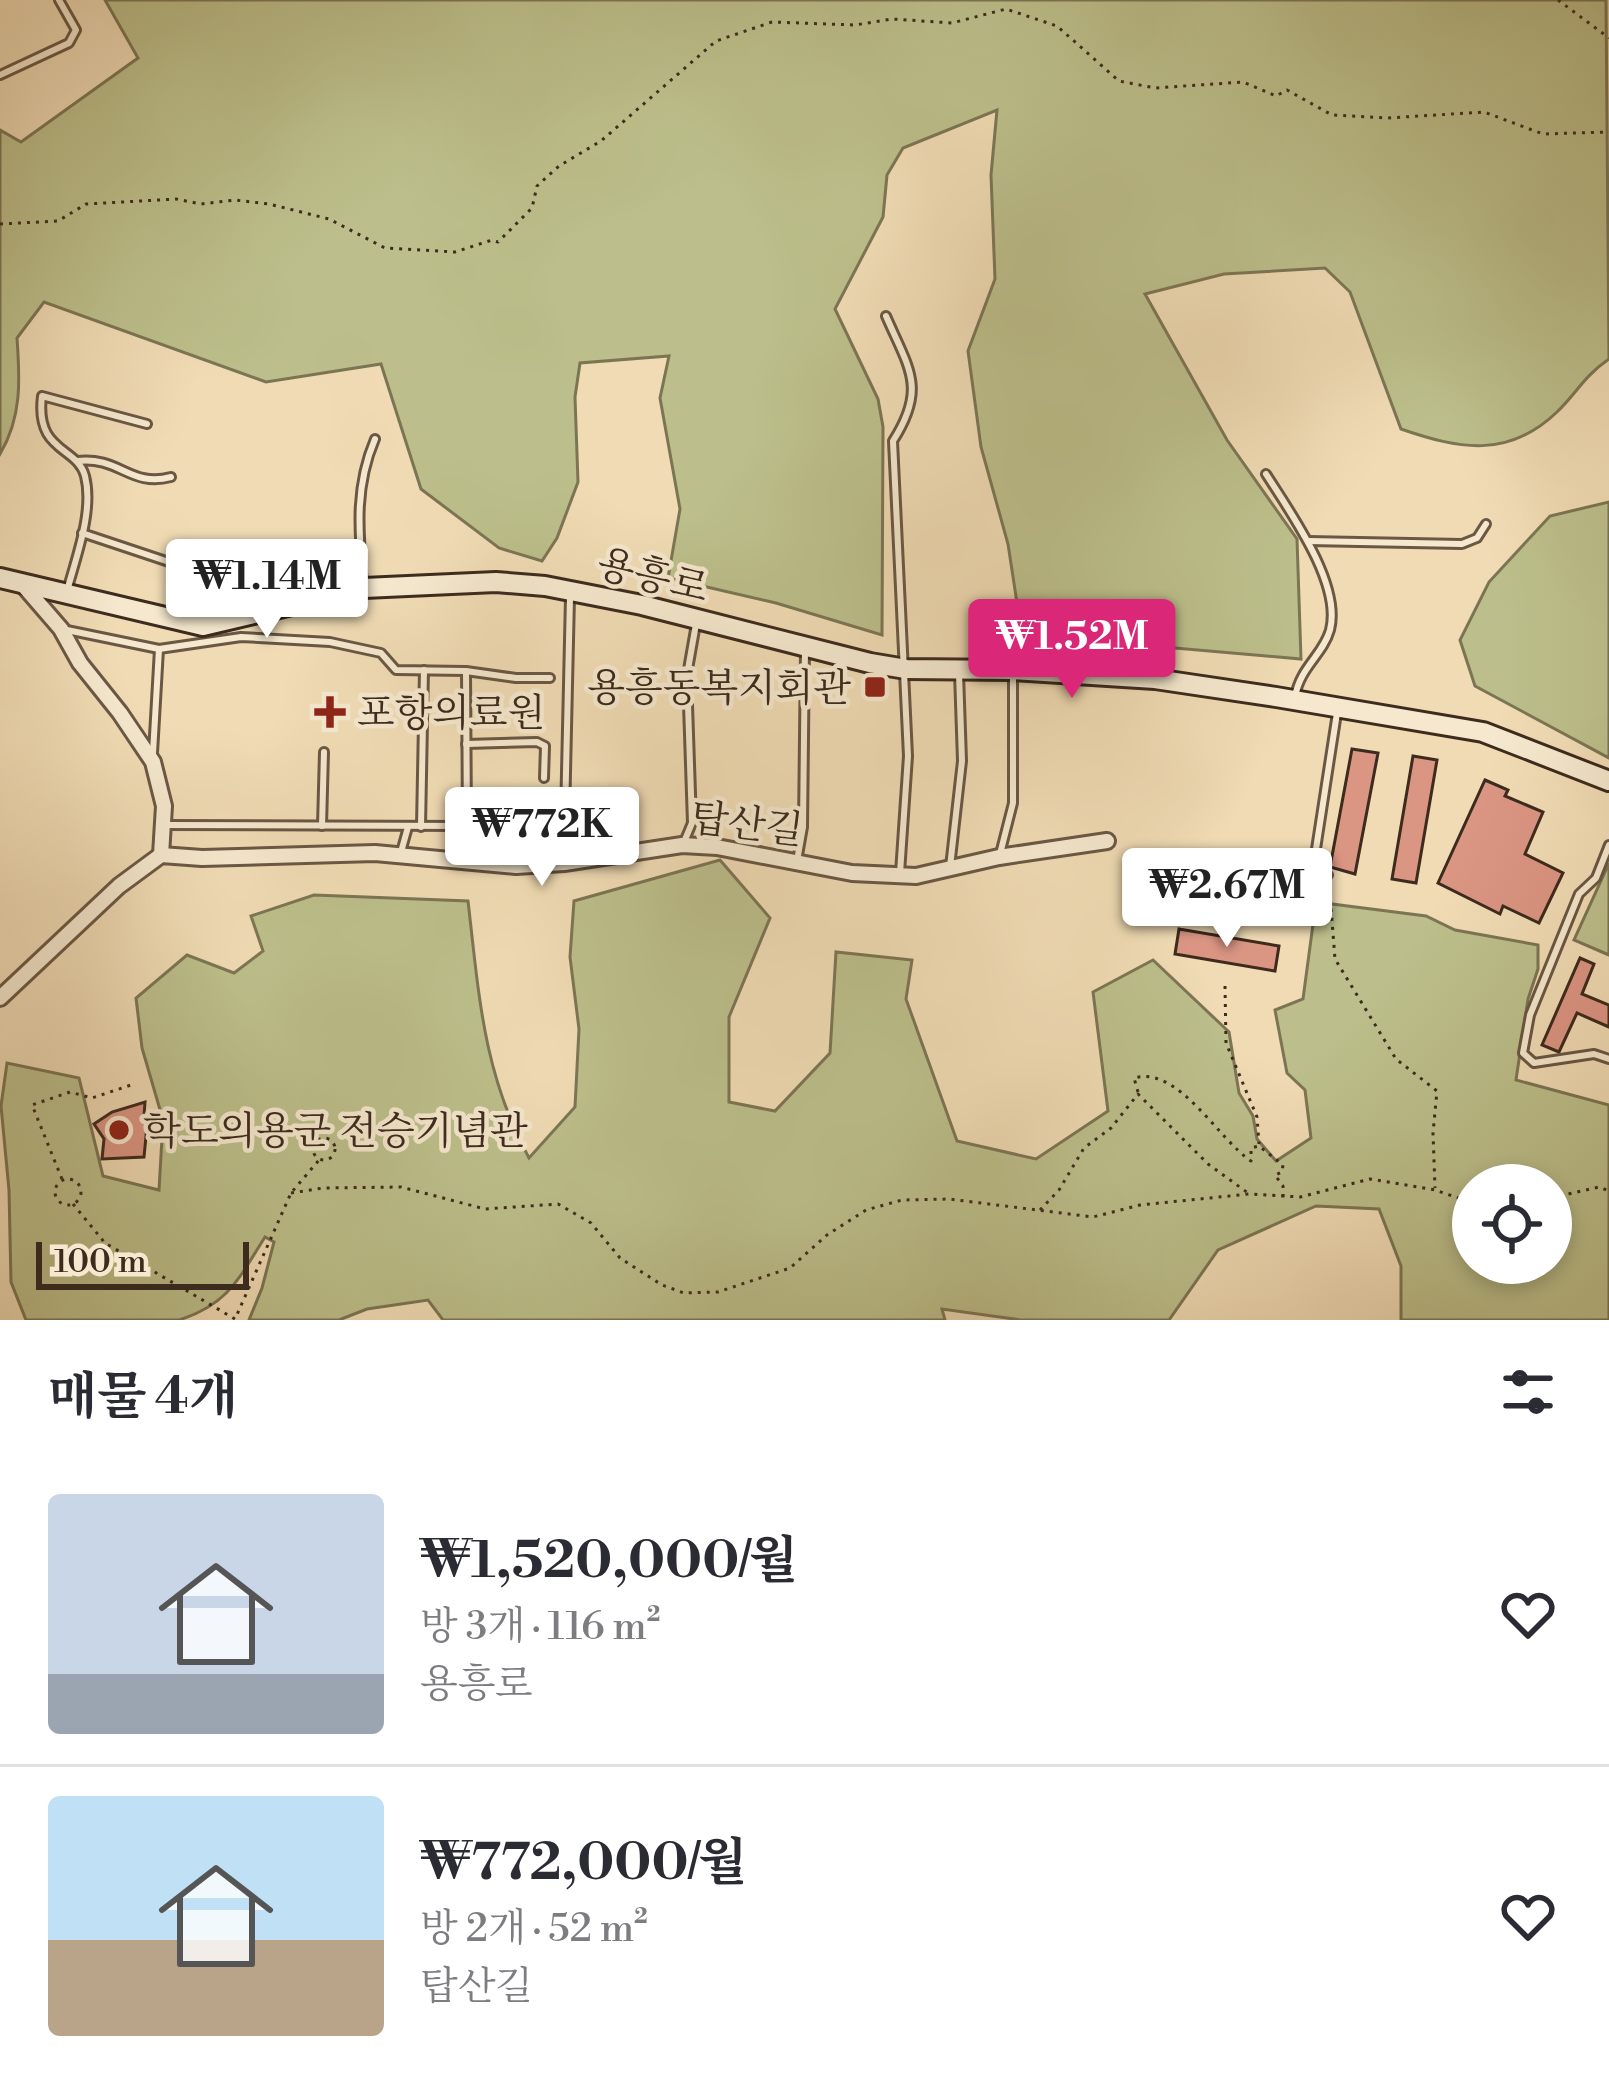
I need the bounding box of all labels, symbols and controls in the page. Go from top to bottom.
pin: ₩1.14M [169,539,365,641]
street label: 용흥로 [592,540,713,615]
text: ₩1.14M [193,553,341,602]
pin: ₩1.52M [974,599,1170,701]
text: ₩1.52M [995,613,1149,662]
place label: 용흥동복지회관 [587,665,851,714]
marker: 용흥동복지회관 [862,674,888,700]
place label: 포항의료원 [357,690,545,739]
marker: 포항의료원 [314,696,346,728]
pin: ₩772K [458,787,626,889]
street label: 탑산길 [688,794,806,857]
text: ₩772K [472,801,612,850]
pin: ₩2.67M [1129,848,1325,950]
text: ₩2.67M [1149,862,1305,911]
place label: 학도의용군 전승기념관 [143,1108,528,1157]
marker: 학도의용군 전승기념관 [106,1117,132,1143]
map controls [1452,1164,1572,1284]
button: locate [1452,1164,1572,1284]
scale bar [36,1236,249,1289]
text: 100 m [54,1242,147,1283]
icon: filters [1495,1359,1561,1425]
text: 매물 4개 [48,1366,238,1430]
text: ₩1,520,000/월 [420,1530,798,1594]
icon: home [144,1542,288,1686]
icon: heart [1495,1581,1561,1647]
text: 방 3개 · 116 m² [420,1603,660,1652]
text: 용흥로 [420,1661,533,1710]
text: ₩772,000/월 [420,1832,747,1896]
icon: home [144,1844,288,1988]
icon: heart [1495,1883,1561,1949]
text: 방 2개 · 52 m² [420,1905,648,1954]
text: 탑산길 [420,1963,533,2012]

